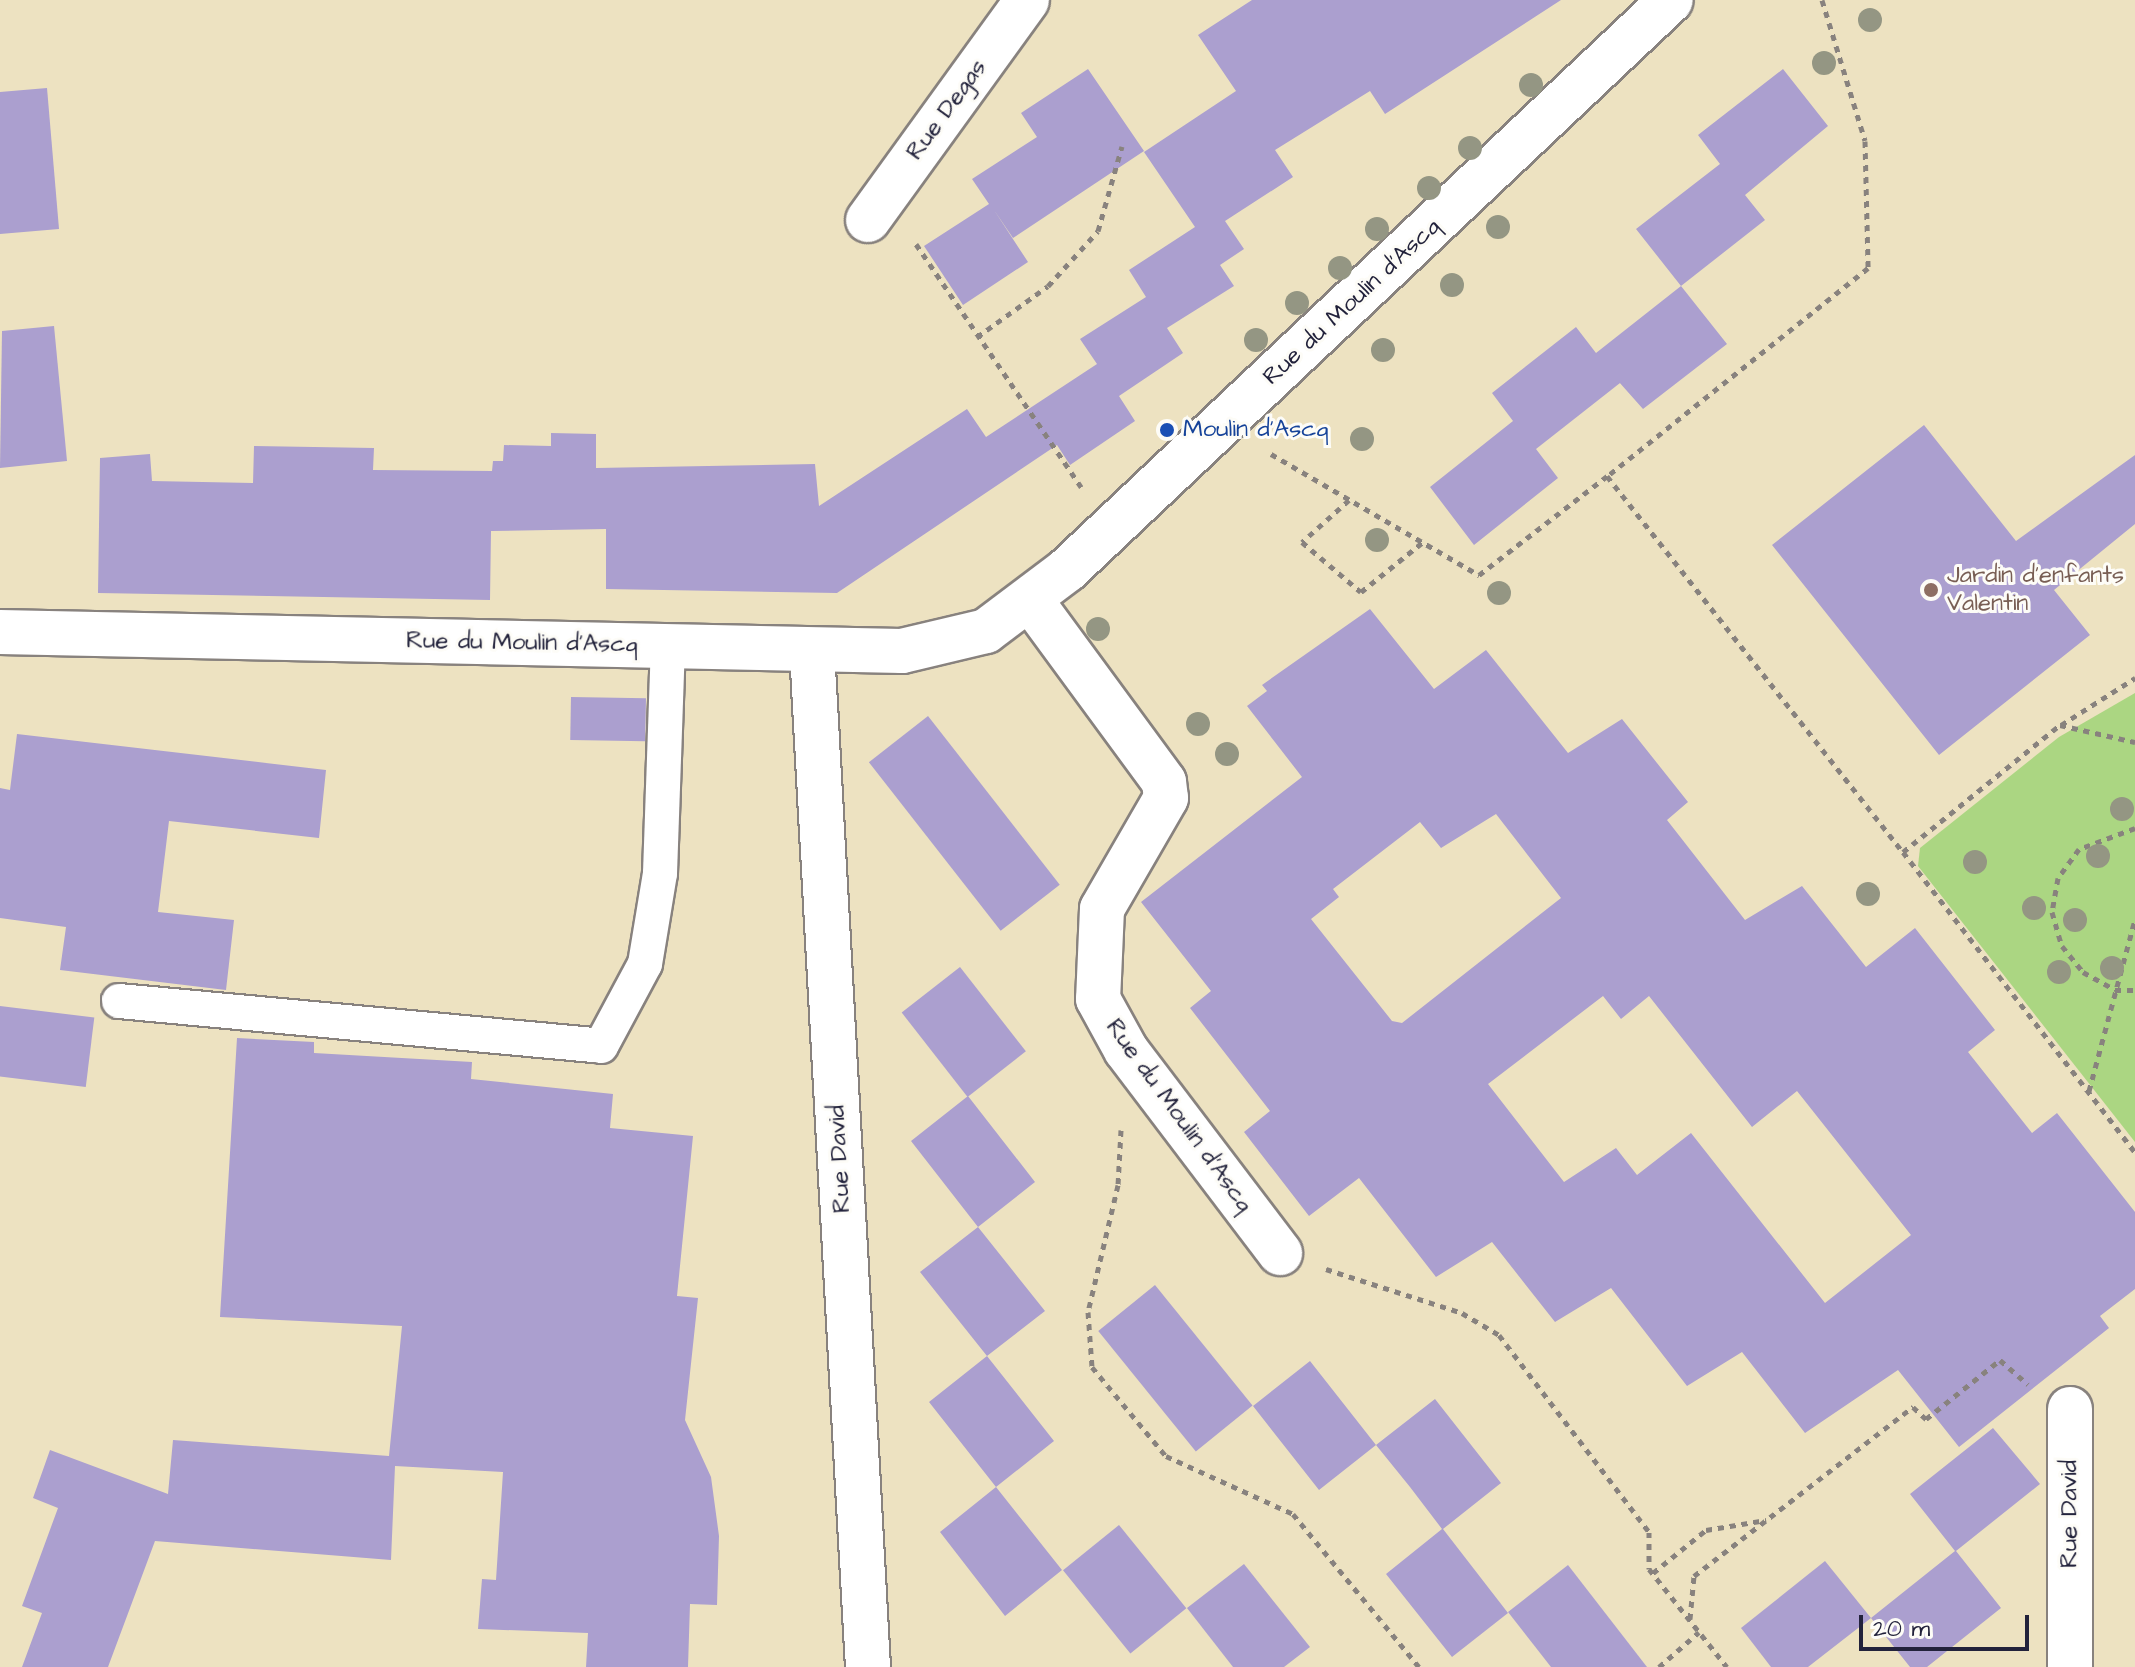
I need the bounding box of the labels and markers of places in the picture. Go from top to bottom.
place label: Moulin d'Ascq [1183,416,1329,444]
marker: Moulin d'Ascq [1158,421,1176,439]
place label: Jardin d'enfants Valentin [1947,562,2124,618]
marker: Jardin d'enfants Valentin [1922,581,1940,599]

